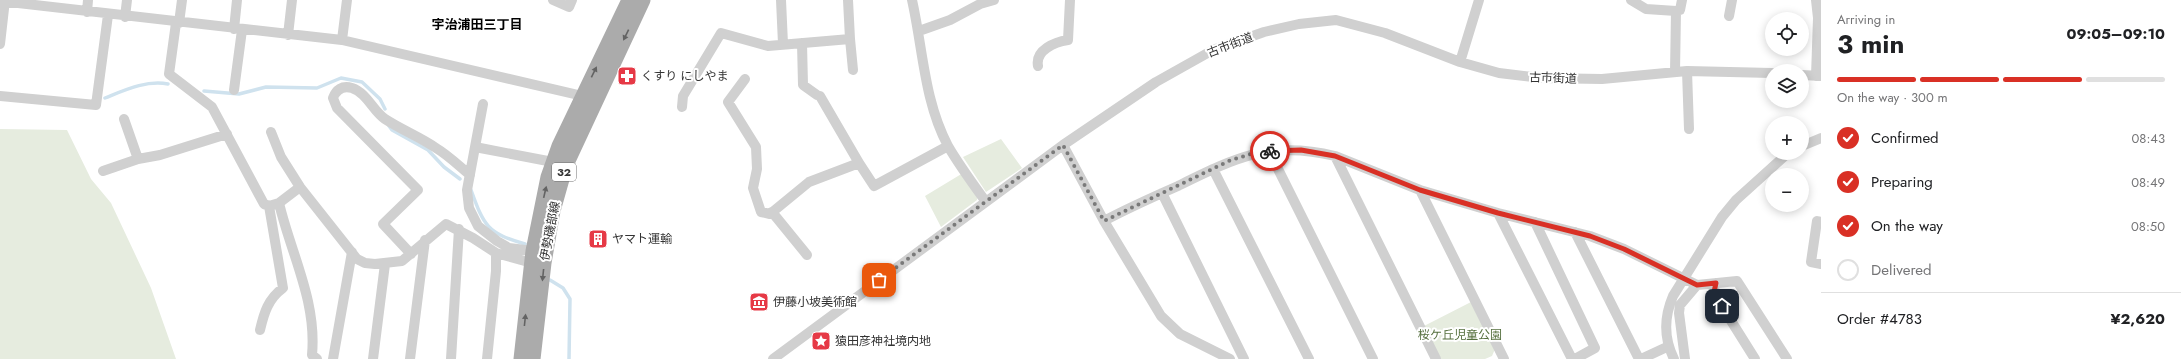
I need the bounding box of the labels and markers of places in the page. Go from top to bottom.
pharmacy icon: くすり にしやま [616,65,638,87]
place label: くすり にしやま [641,67,728,85]
building icon: ヤマト運輸 [587,228,609,250]
place label: ヤマト運輸 [612,230,672,248]
pin [862,263,896,297]
pin [1705,289,1739,323]
museum icon: 伊藤小坡美術館 [748,291,770,313]
place label: 伊藤小坡美術館 [773,293,857,311]
place icon: 猿田彦神社境内地 [810,330,832,352]
place label: 猿田彦神社境内地 [835,332,931,350]

